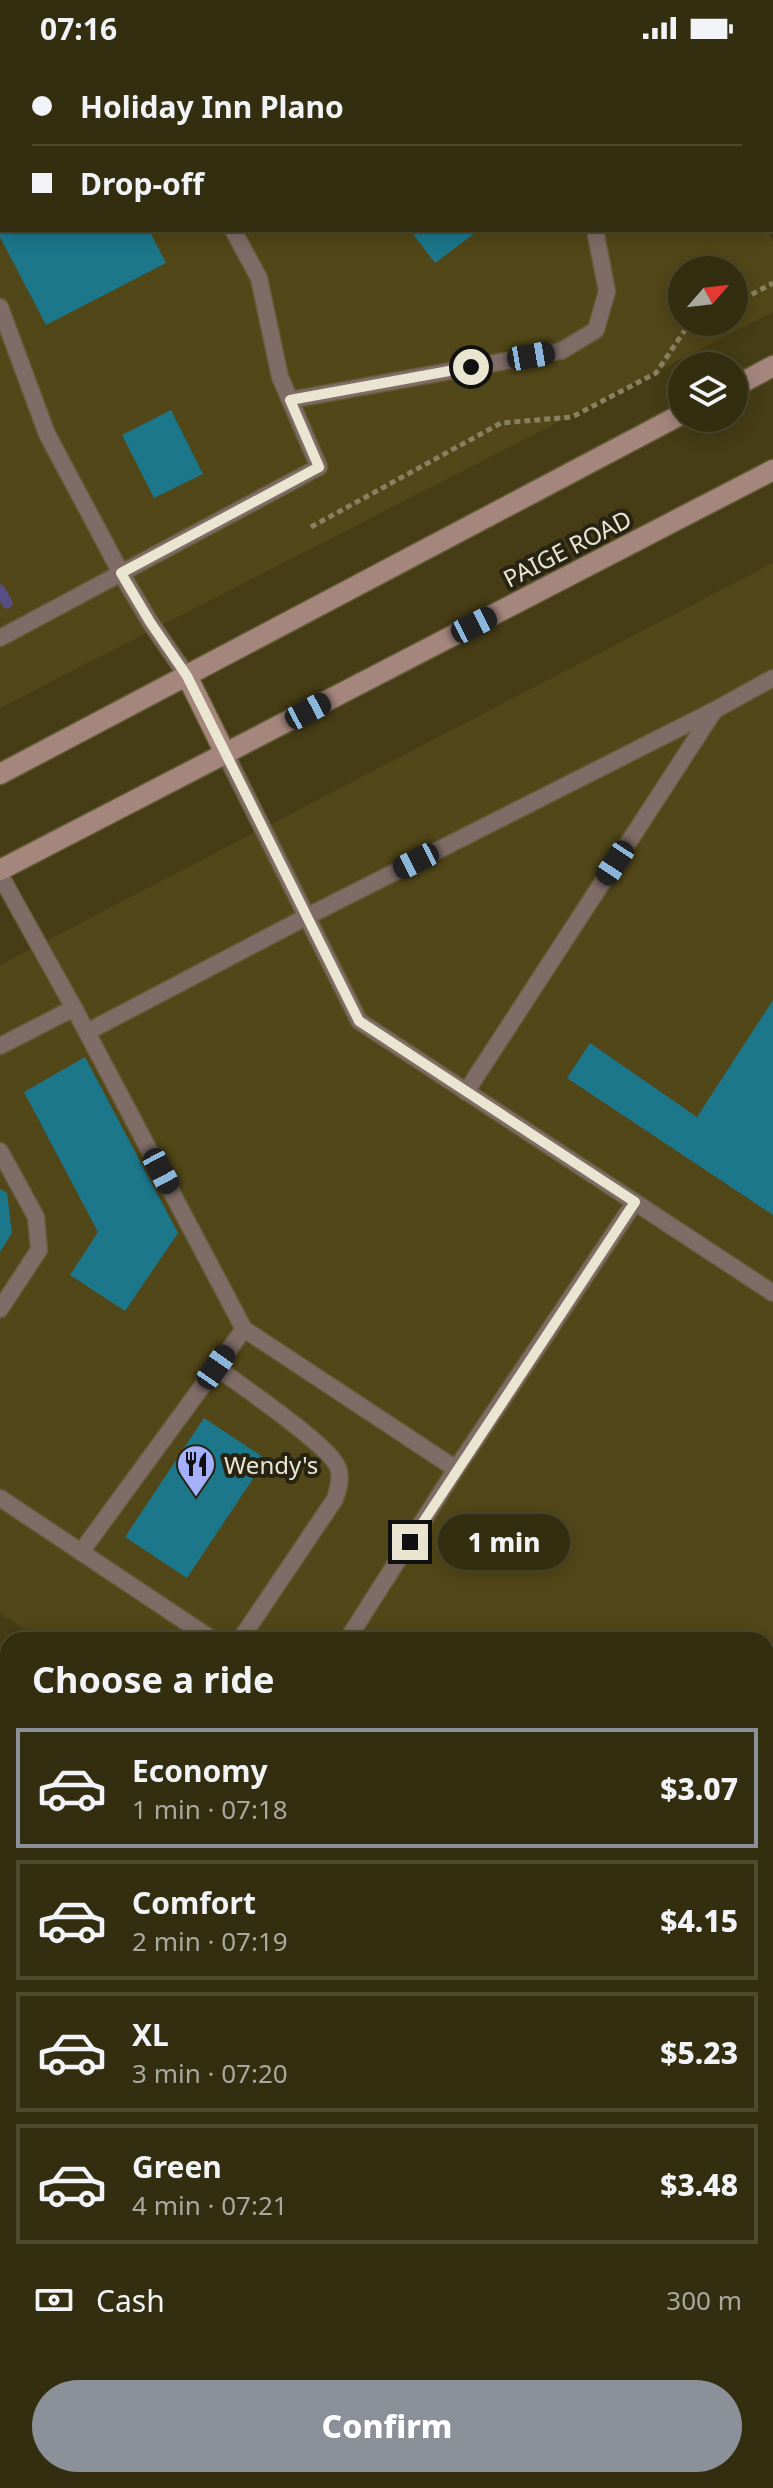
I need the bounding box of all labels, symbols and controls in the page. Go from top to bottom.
text: 07:16 [40,8,117,49]
text: Holiday Inn Plano [80,86,344,127]
text: Drop-off [80,163,204,204]
north arrow [668,256,748,336]
map controls [668,256,748,432]
car [505,340,557,372]
route start [453,349,489,385]
button: layers [668,352,748,432]
street label: PAIGE ROAD [497,502,637,594]
car [447,603,501,647]
car [281,689,335,733]
car [592,836,638,890]
car [389,839,443,883]
car [139,1144,183,1198]
car [192,1340,240,1394]
restaurant icon: Wendy's [175,1443,217,1498]
place label: Wendy's [224,1448,318,1481]
callout: 1 min [438,1514,570,1570]
route end [392,1524,428,1560]
text: 1 min [468,1524,540,1560]
text: Choose a ride [32,1655,274,1704]
text: Economy [132,1750,268,1791]
icon: car [36,1752,108,1824]
text: $3.07 [660,1768,738,1809]
text: 1 min · 07:18 [132,1791,288,1827]
text: Comfort [132,1882,256,1923]
icon: car [36,1884,108,1956]
text: $4.15 [660,1900,738,1941]
text: 2 min · 07:19 [132,1923,288,1959]
text: XL [132,2014,169,2055]
icon: car [36,2016,108,2088]
text: $5.23 [660,2032,738,2073]
text: 3 min · 07:20 [132,2055,288,2091]
text: Green [132,2146,222,2187]
icon: car [36,2148,108,2220]
text: $3.48 [660,2164,738,2205]
text: 4 min · 07:21 [132,2187,288,2223]
icon: cash [32,2278,76,2322]
text: Cash [96,2280,165,2321]
text: 300 m [666,2282,742,2318]
button: Confirm [32,2380,742,2472]

